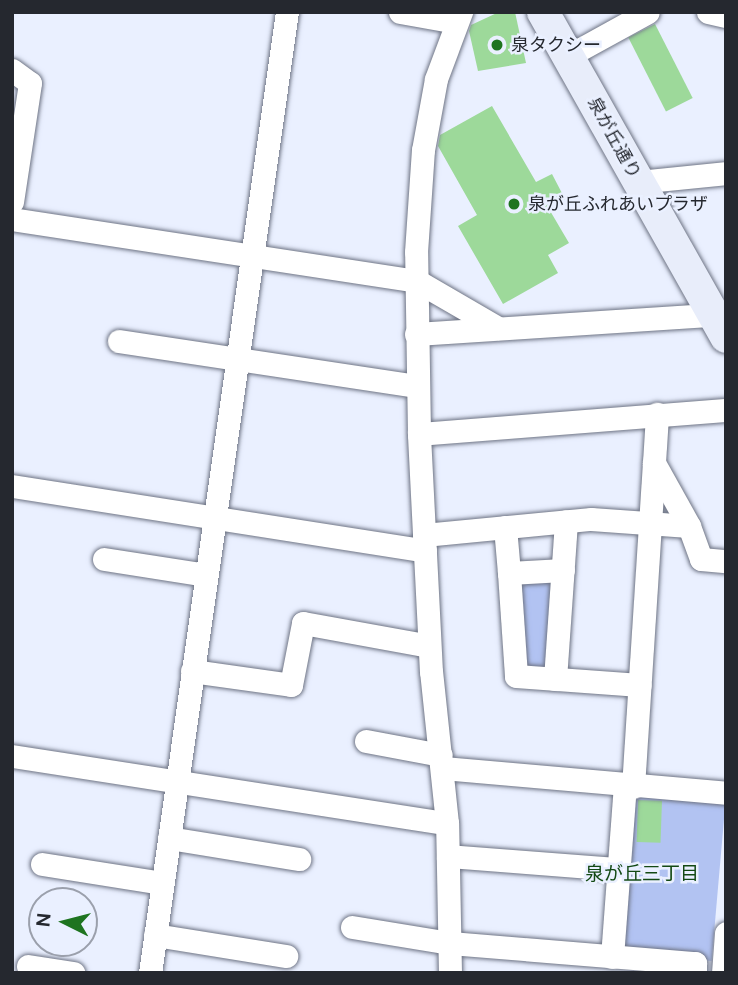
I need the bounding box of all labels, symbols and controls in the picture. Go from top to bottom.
place label: 泉タクシー [511,34,601,56]
marker: 泉タクシー [489,37,505,53]
street label: 泉が丘通り [583,93,645,183]
place label: 泉が丘ふれあいプラザ [528,193,708,215]
marker: 泉が丘ふれあいプラザ [506,196,522,212]
district label: 泉が丘三丁目 [585,863,699,885]
north arrow [28,887,98,957]
text: N [30,912,57,928]

